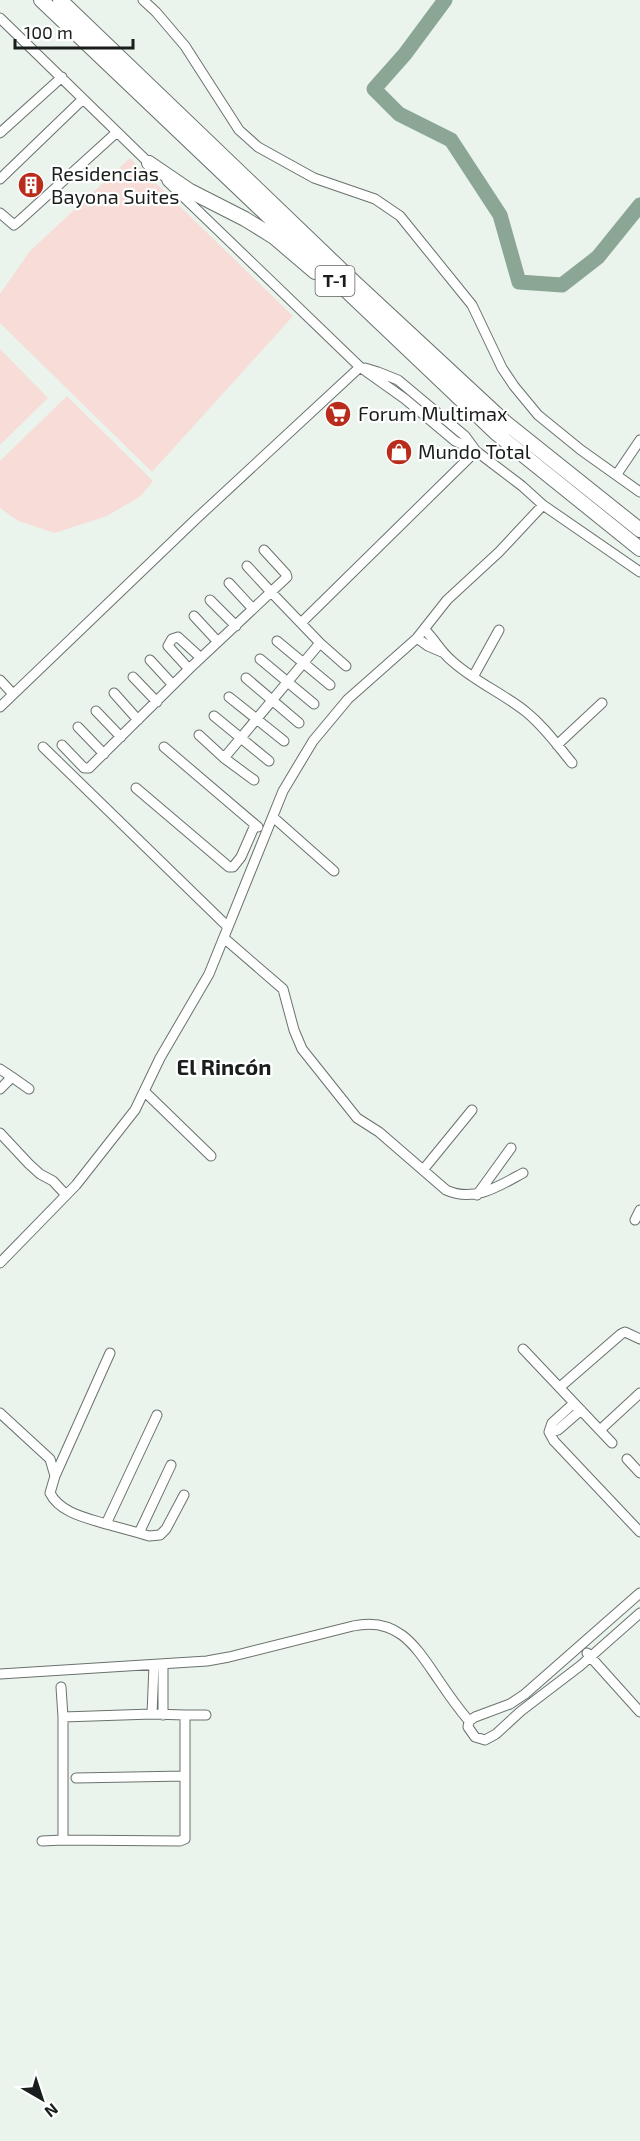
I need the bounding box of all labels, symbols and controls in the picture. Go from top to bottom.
scale bar [15,12,134,50]
text: 100 m [24,21,73,43]
place label: Residencias Bayona Suites [51,161,179,208]
building icon: Residencias Bayona Suites [16,170,46,200]
road number: T-1 [316,266,354,296]
supermarket icon: Forum Multimax [323,399,353,429]
place label: Forum Multimax [358,401,508,425]
shop icon: Mundo Total [384,437,414,467]
place label: Mundo Total [418,439,531,463]
district label: El Rincón [177,1053,272,1079]
north arrow [12,2069,72,2129]
text: N [41,2100,62,2122]

